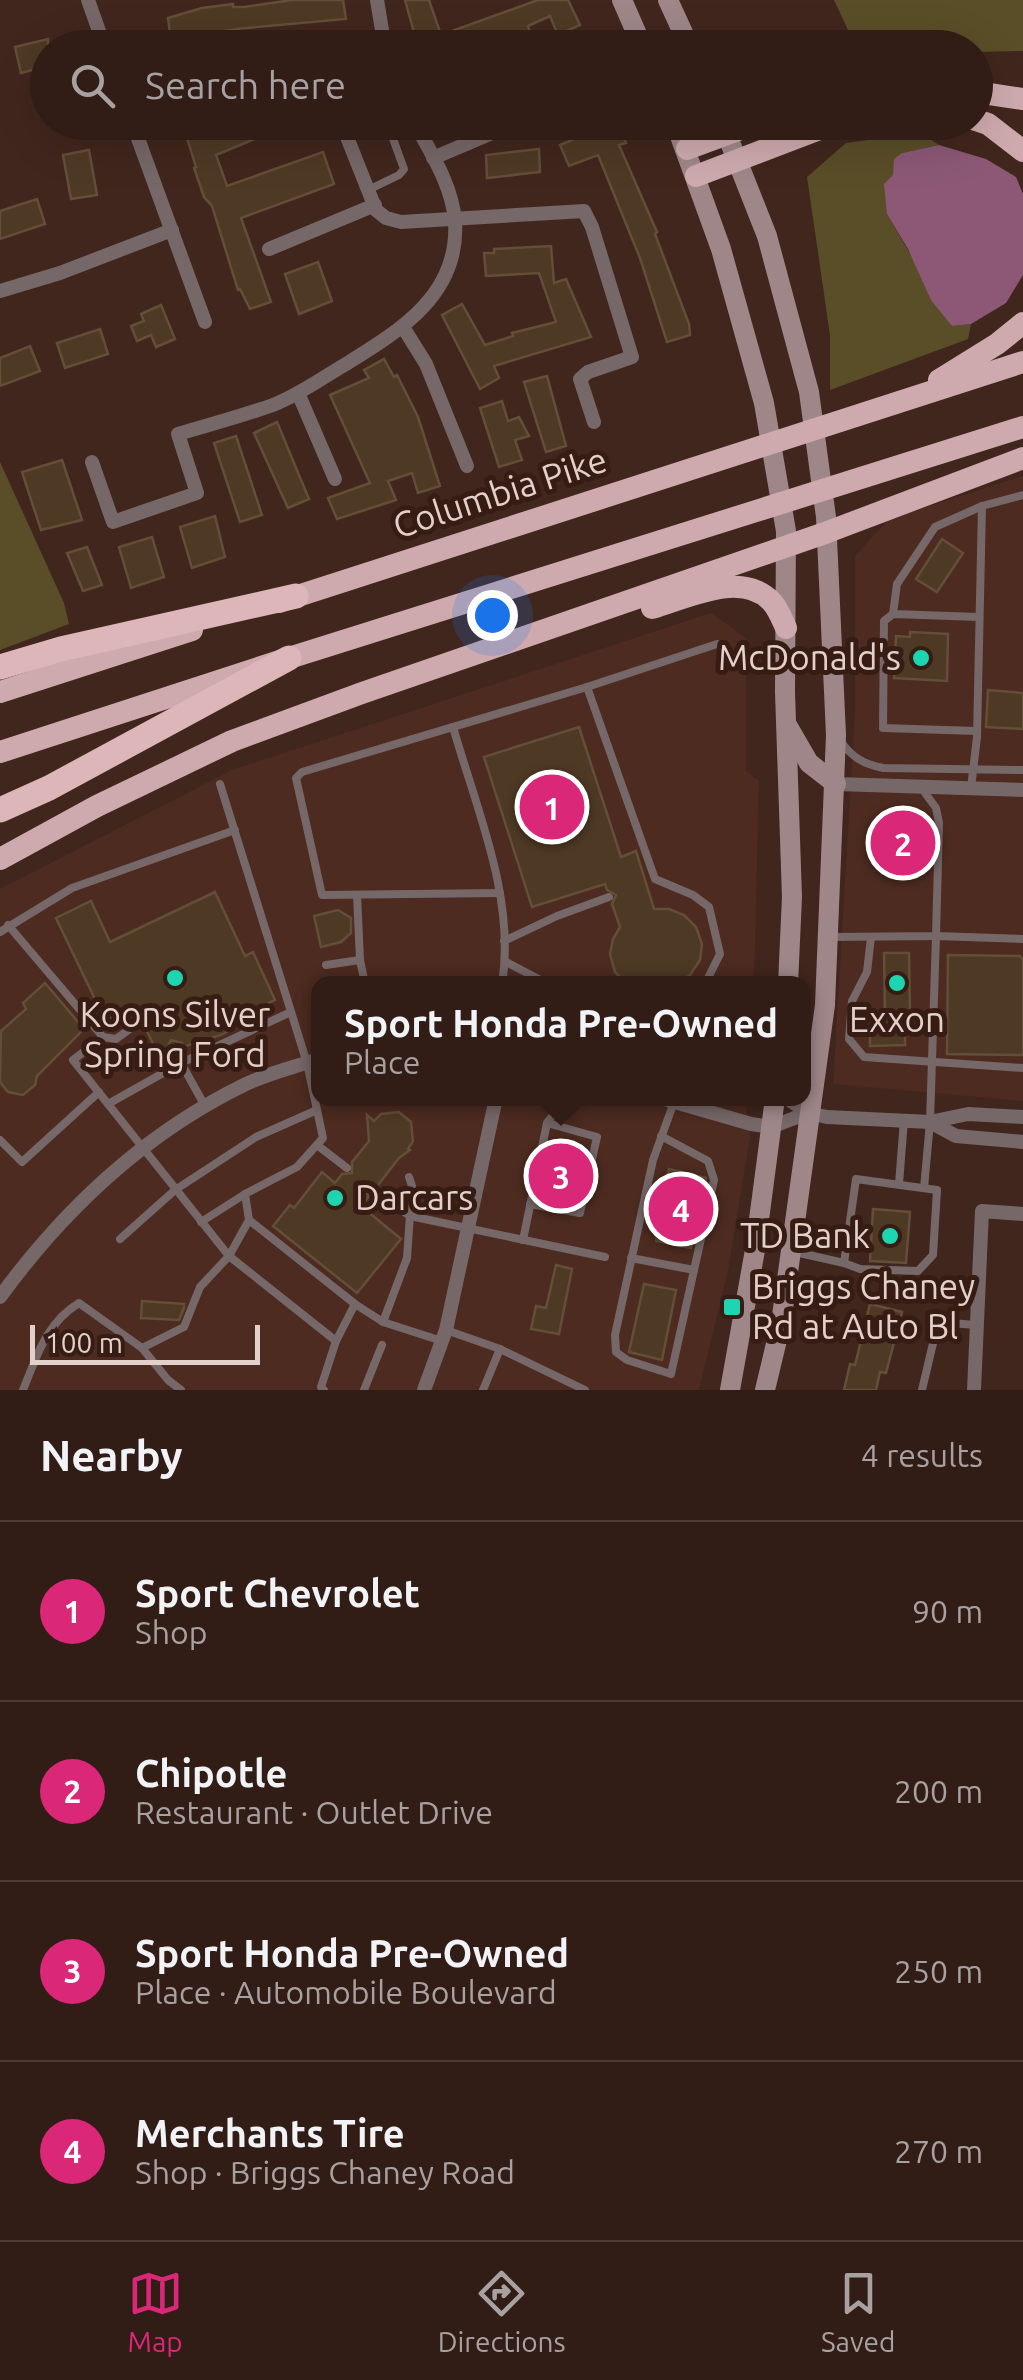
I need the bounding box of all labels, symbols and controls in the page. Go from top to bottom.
search box [30,30,993,140]
icon: search [65,58,120,113]
text: Search here [145,64,346,106]
street label: Columbia Pike [388,439,611,545]
your location [467,590,518,641]
place label: McDonald's [718,637,901,677]
marker: McDonald's [910,647,932,669]
pin: 1 [520,770,584,844]
pin: 2 [870,806,936,880]
marker: Koons Silver Spring Ford [164,967,186,989]
marker: Exxon [886,972,908,994]
popup [311,976,811,1106]
place label: Koons Silver Spring Ford [80,994,270,1074]
place label: Exxon [849,999,945,1039]
text: Sport Honda Pre-Owned [344,1002,778,1044]
text: Place [344,1044,420,1080]
pin: 3 [528,1138,594,1214]
pin: 4 [648,1172,714,1246]
place label: Darcars [355,1177,474,1217]
marker: Darcars [324,1187,346,1209]
place label: TD Bank [740,1215,870,1255]
marker: TD Bank [879,1225,901,1247]
place label: Briggs Chaney Rd at Auto Bl [752,1266,975,1346]
marker: Briggs Chaney Rd at Auto Bl [721,1296,743,1318]
scale bar [30,1320,260,1364]
text: 100 m [45,1327,123,1358]
text: Nearby [40,1432,183,1479]
text: 4 results [861,1437,983,1473]
text: Sport Chevrolet [135,1572,420,1614]
text: 1 [63,1593,82,1629]
text: 90 m [912,1593,983,1629]
text: Shop [135,1614,207,1650]
text: Chipotle [135,1752,288,1794]
text: 2 [63,1773,82,1809]
text: 200 m [894,1773,983,1809]
text: Restaurant · Outlet Drive [135,1794,493,1830]
text: Sport Honda Pre-Owned [135,1932,569,1974]
text: 3 [63,1953,82,1989]
text: 250 m [894,1953,983,1989]
text: Place · Automobile Boulevard [135,1974,557,2010]
text: Merchants Tire [135,2112,405,2154]
text: 4 [63,2133,82,2169]
text: 270 m [894,2133,983,2169]
text: Shop · Briggs Chaney Road [135,2154,515,2190]
tab: Map [128,2266,183,2357]
tab: Directions [438,2266,566,2357]
tab: Saved [821,2266,895,2357]

